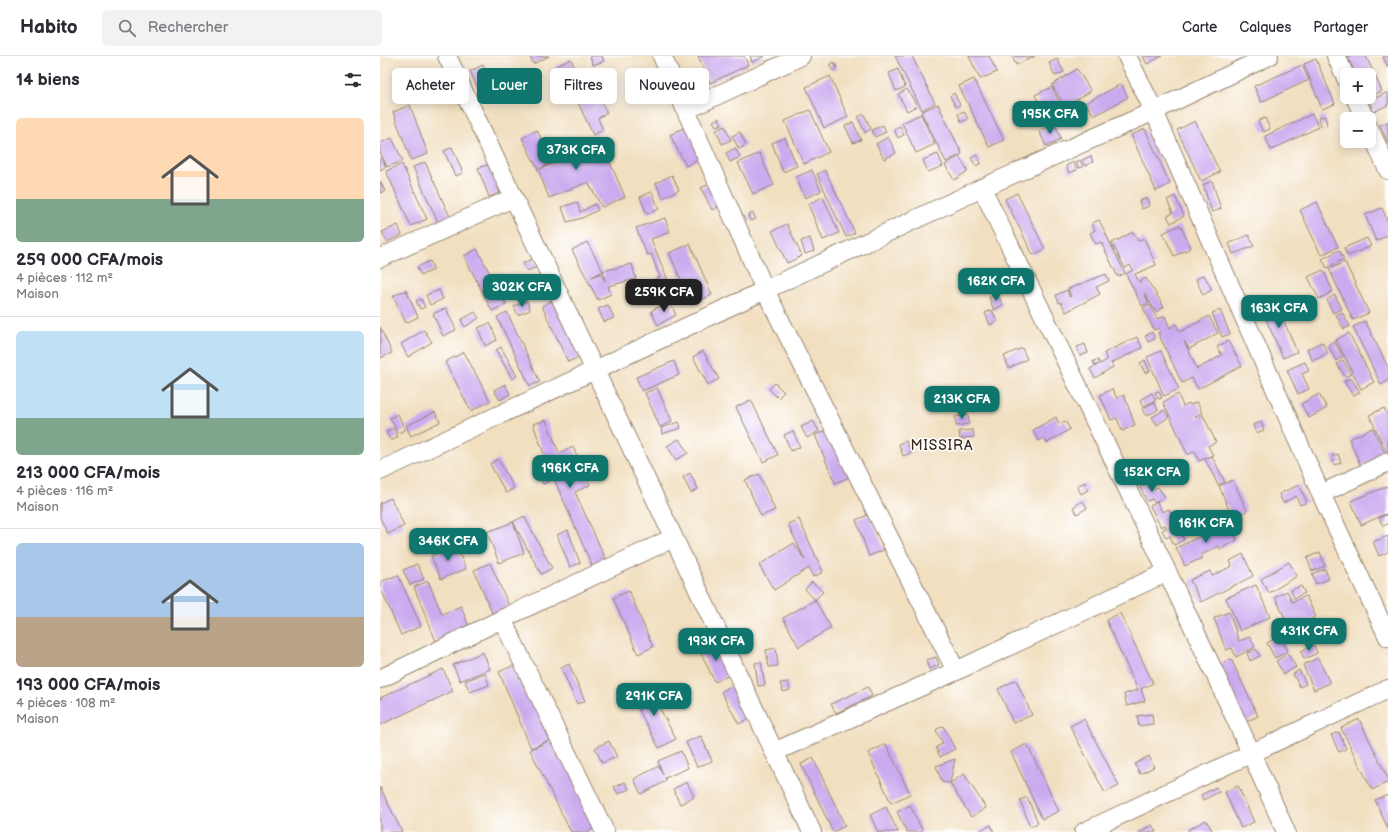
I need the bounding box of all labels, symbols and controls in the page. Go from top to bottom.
search box [102,10,382,46]
text: Habito [20,16,78,39]
icon: search [116,17,138,39]
text: Rechercher [148,18,228,37]
text: Carte [1182,19,1217,36]
text: Calques [1239,19,1291,36]
text: Partager [1313,19,1368,36]
chip: Acheter [392,68,469,104]
chip: Louer [477,68,542,104]
chip: Filtres [550,68,617,104]
chip: Nouveau [625,68,709,104]
map controls [1340,68,1376,148]
button: + [1340,68,1376,104]
icon: filters [342,69,364,91]
text: 14 biens [16,70,80,90]
pin: 195K CFA [1009,101,1091,135]
text: 195K CFA [1021,106,1079,122]
button: − [1340,112,1376,148]
pin: 373K CFA [535,137,617,171]
text: 373K CFA [547,142,605,158]
icon: home [154,144,226,216]
text: 259 000 CFA/mois [16,250,163,270]
pin: 162K CFA [955,268,1037,302]
text: 4 pièces · 112 m² [16,270,113,286]
text: 162K CFA [967,273,1025,289]
pin: 302K CFA [481,274,563,308]
text: 302K CFA [492,279,552,295]
pin: 259K CFA [623,279,705,313]
text: 259K CFA [634,284,694,300]
text: Maison [16,286,59,302]
pin: 163K CFA [1238,295,1320,329]
text: 163K CFA [1250,300,1308,316]
icon: home [154,357,226,429]
pin: 213K CFA [921,386,1003,420]
text: 213K CFA [933,391,991,407]
district label: MISSIRA [910,437,974,454]
pin: 196K CFA [529,455,611,489]
pin: 152K CFA [1111,459,1193,493]
text: 196K CFA [541,460,599,476]
text: 213 000 CFA/mois [16,463,160,483]
text: 152K CFA [1123,464,1181,480]
text: 4 pièces · 116 m² [16,483,113,499]
text: Maison [16,499,59,515]
pin: 161K CFA [1165,510,1247,544]
text: 161K CFA [1178,515,1234,531]
pin: 346K CFA [407,528,489,562]
text: 346K CFA [418,533,478,549]
icon: home [154,569,226,641]
pin: 431K CFA [1268,618,1350,652]
text: 431K CFA [1280,623,1338,639]
pin: 193K CFA [675,628,757,662]
text: 193K CFA [687,633,745,649]
text: 193 000 CFA/mois [16,675,160,695]
pin: 291K CFA [613,683,695,717]
text: 291K CFA [625,688,683,704]
text: 4 pièces · 108 m² [16,695,116,711]
text: Maison [16,711,59,727]

